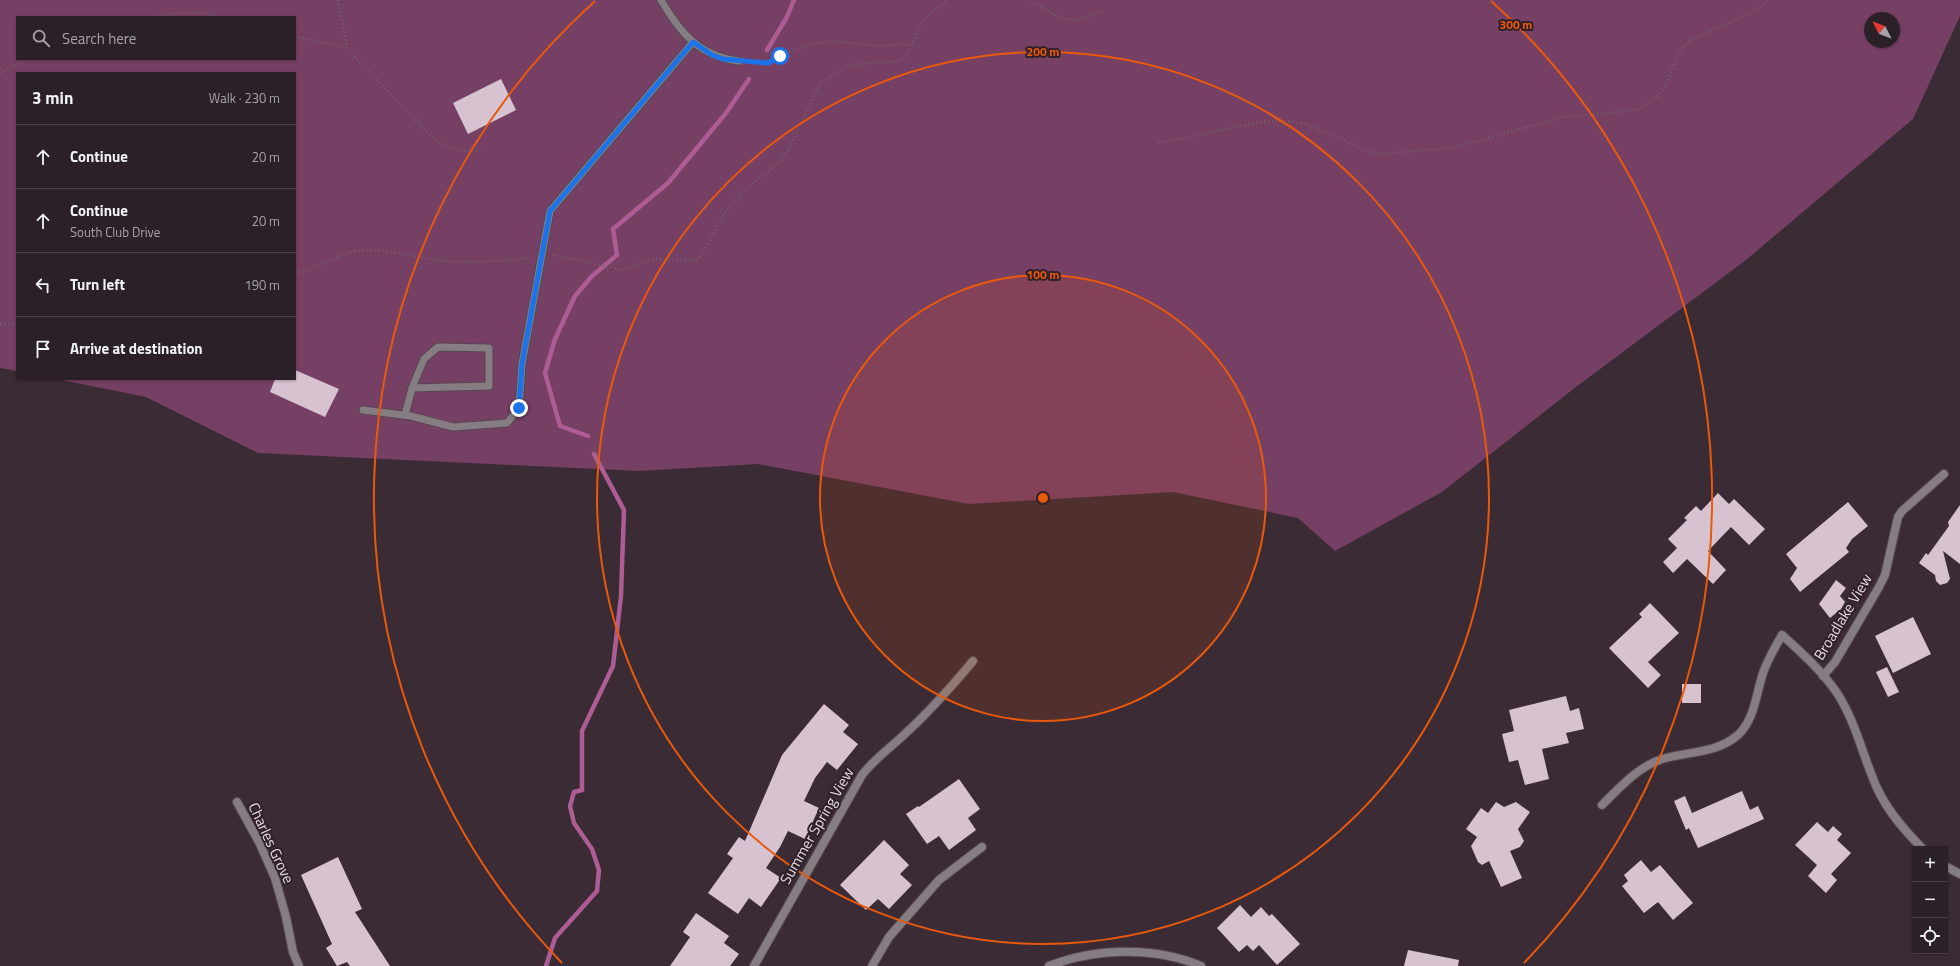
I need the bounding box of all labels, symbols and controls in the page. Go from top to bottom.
north arrow [1864,12,1900,48]
text: 300 m [1500,15,1532,34]
search box [16,16,296,60]
icon: search [30,27,52,49]
text: Search here [62,27,136,50]
text: 200 m [1027,42,1059,61]
route start [771,47,789,65]
text: 3 min [32,85,73,111]
text: Walk · 230 m [209,88,280,108]
text: Continue [70,145,128,168]
icon: ahead [32,146,54,168]
text: 20 m [252,147,280,167]
text: Continue [70,199,128,222]
icon: ahead [32,210,54,232]
text: 20 m [252,211,280,231]
text: South Club Drive [70,222,160,242]
text: 100 m [1027,265,1059,284]
text: Turn left [70,273,125,296]
icon: left [32,274,54,296]
text: 190 m [244,275,280,295]
text: Arrive at destination [70,337,203,360]
icon: arrive [32,338,54,360]
route end [510,399,528,417]
centre of rings [1036,491,1050,505]
street label: Broadlake View [1808,569,1878,664]
street label: Summer Spring View [774,763,859,889]
street label: Charles Grove [243,799,300,887]
map controls [1912,846,1948,954]
button: + [1912,846,1948,882]
button: − [1912,882,1948,918]
button: locate [1912,918,1948,954]

